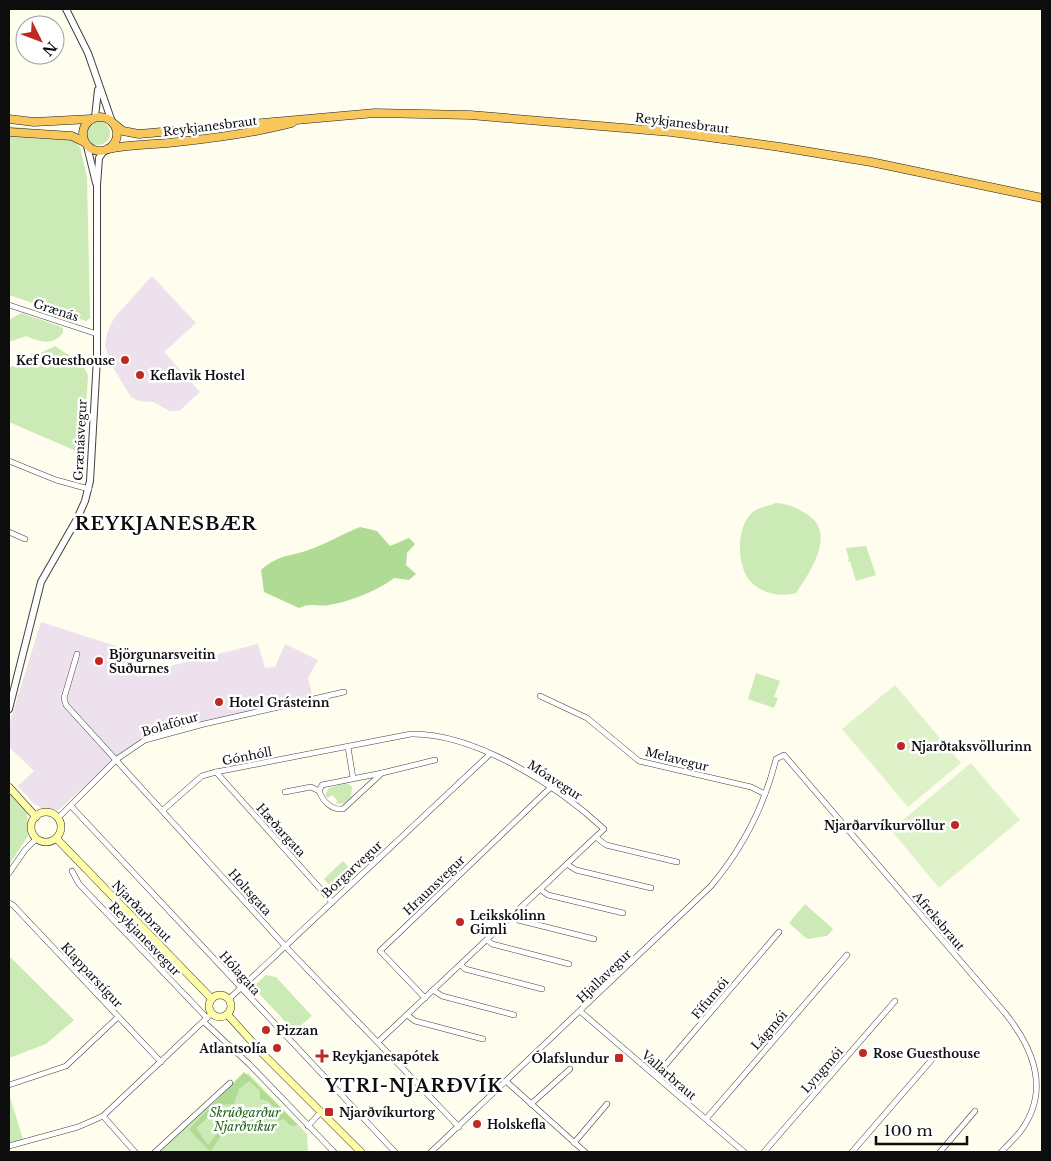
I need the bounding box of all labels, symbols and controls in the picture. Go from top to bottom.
north arrow [15,15,65,65]
text: N [39,38,61,60]
street label: Reykjanesbraut [634,110,730,136]
street label: Reykjanesbraut [162,113,258,139]
street label: Grænás [31,296,81,324]
place label: Kef Guesthouse [16,353,115,368]
marker: Kef Guesthouse [119,354,131,366]
place label: Keflavìk Hostel [150,368,246,383]
marker: Keflavìk Hostel [134,369,146,381]
street label: Grænásvegur [70,399,90,481]
district label: REYKJANESBÆR [75,513,258,535]
place label: Björgunarsveitin Suðurnes [109,647,216,676]
marker: Björgunarsveitin Suðurnes [93,655,105,667]
place label: Hotel Grásteinn [229,695,330,710]
marker: Hotel Grásteinn [213,696,225,708]
street label: Bolafótur [140,709,200,739]
place label: Njarðtaksvöllurinn [911,739,1032,754]
marker: Njarðtaksvöllurinn [895,740,907,752]
street label: Gónhóll [221,744,273,768]
street label: Melavegur [644,744,711,774]
street label: Móavegur [525,757,585,803]
street label: Hæðargata [253,800,309,860]
place label: Njarðarvíkurvöllur [824,818,945,833]
marker: Njarðarvíkurvöllur [949,819,961,831]
street label: Borgarvegur [319,837,386,901]
street label: Hraunsvegur [400,852,468,918]
street label: Holtsgata [225,866,275,919]
street label: Njarðarbraut [109,877,175,945]
street label: Afreksbraut [909,888,968,954]
street label: Reykjanesvegur [106,899,184,979]
place label: Leikskólinn Gimli [470,908,546,937]
marker: Leikskólinn Gimli [454,916,466,928]
street label: Klapparstígur [58,939,126,1011]
street label: Hjallavegur [573,946,635,1006]
street label: Hólagata [216,948,264,998]
street label: Fífumói [688,974,732,1022]
street label: Lágmói [748,1007,790,1053]
place label: Pizzan [276,1023,318,1038]
marker: Pizzan [260,1024,272,1036]
place label: Atlantsolía [198,1041,267,1056]
marker: Atlantsolía [271,1042,283,1054]
street label: Lyngmói [798,1044,846,1096]
street label: Vallarbraut [638,1046,700,1103]
place label: Rose Guesthouse [873,1046,980,1061]
marker: Rose Guesthouse [857,1047,869,1059]
place label: Reykjanesapótek [332,1049,440,1064]
marker: Reykjanesapótek [316,1050,328,1062]
place label: Ólafslundur [531,1050,609,1066]
marker: Ólafslundur [613,1052,625,1064]
district label: YTRI-NJARÐVÍK [324,1074,503,1097]
park label: Skrúðgarður Njarðvíkur [209,1105,281,1134]
place label: Njarðvíkurtorg [339,1105,435,1120]
marker: Njarðvíkurtorg [323,1106,335,1118]
scale bar [876,1114,967,1146]
place label: Holskefla [487,1117,546,1132]
marker: Holskefla [471,1118,483,1130]
text: 100 m [884,1121,933,1140]

